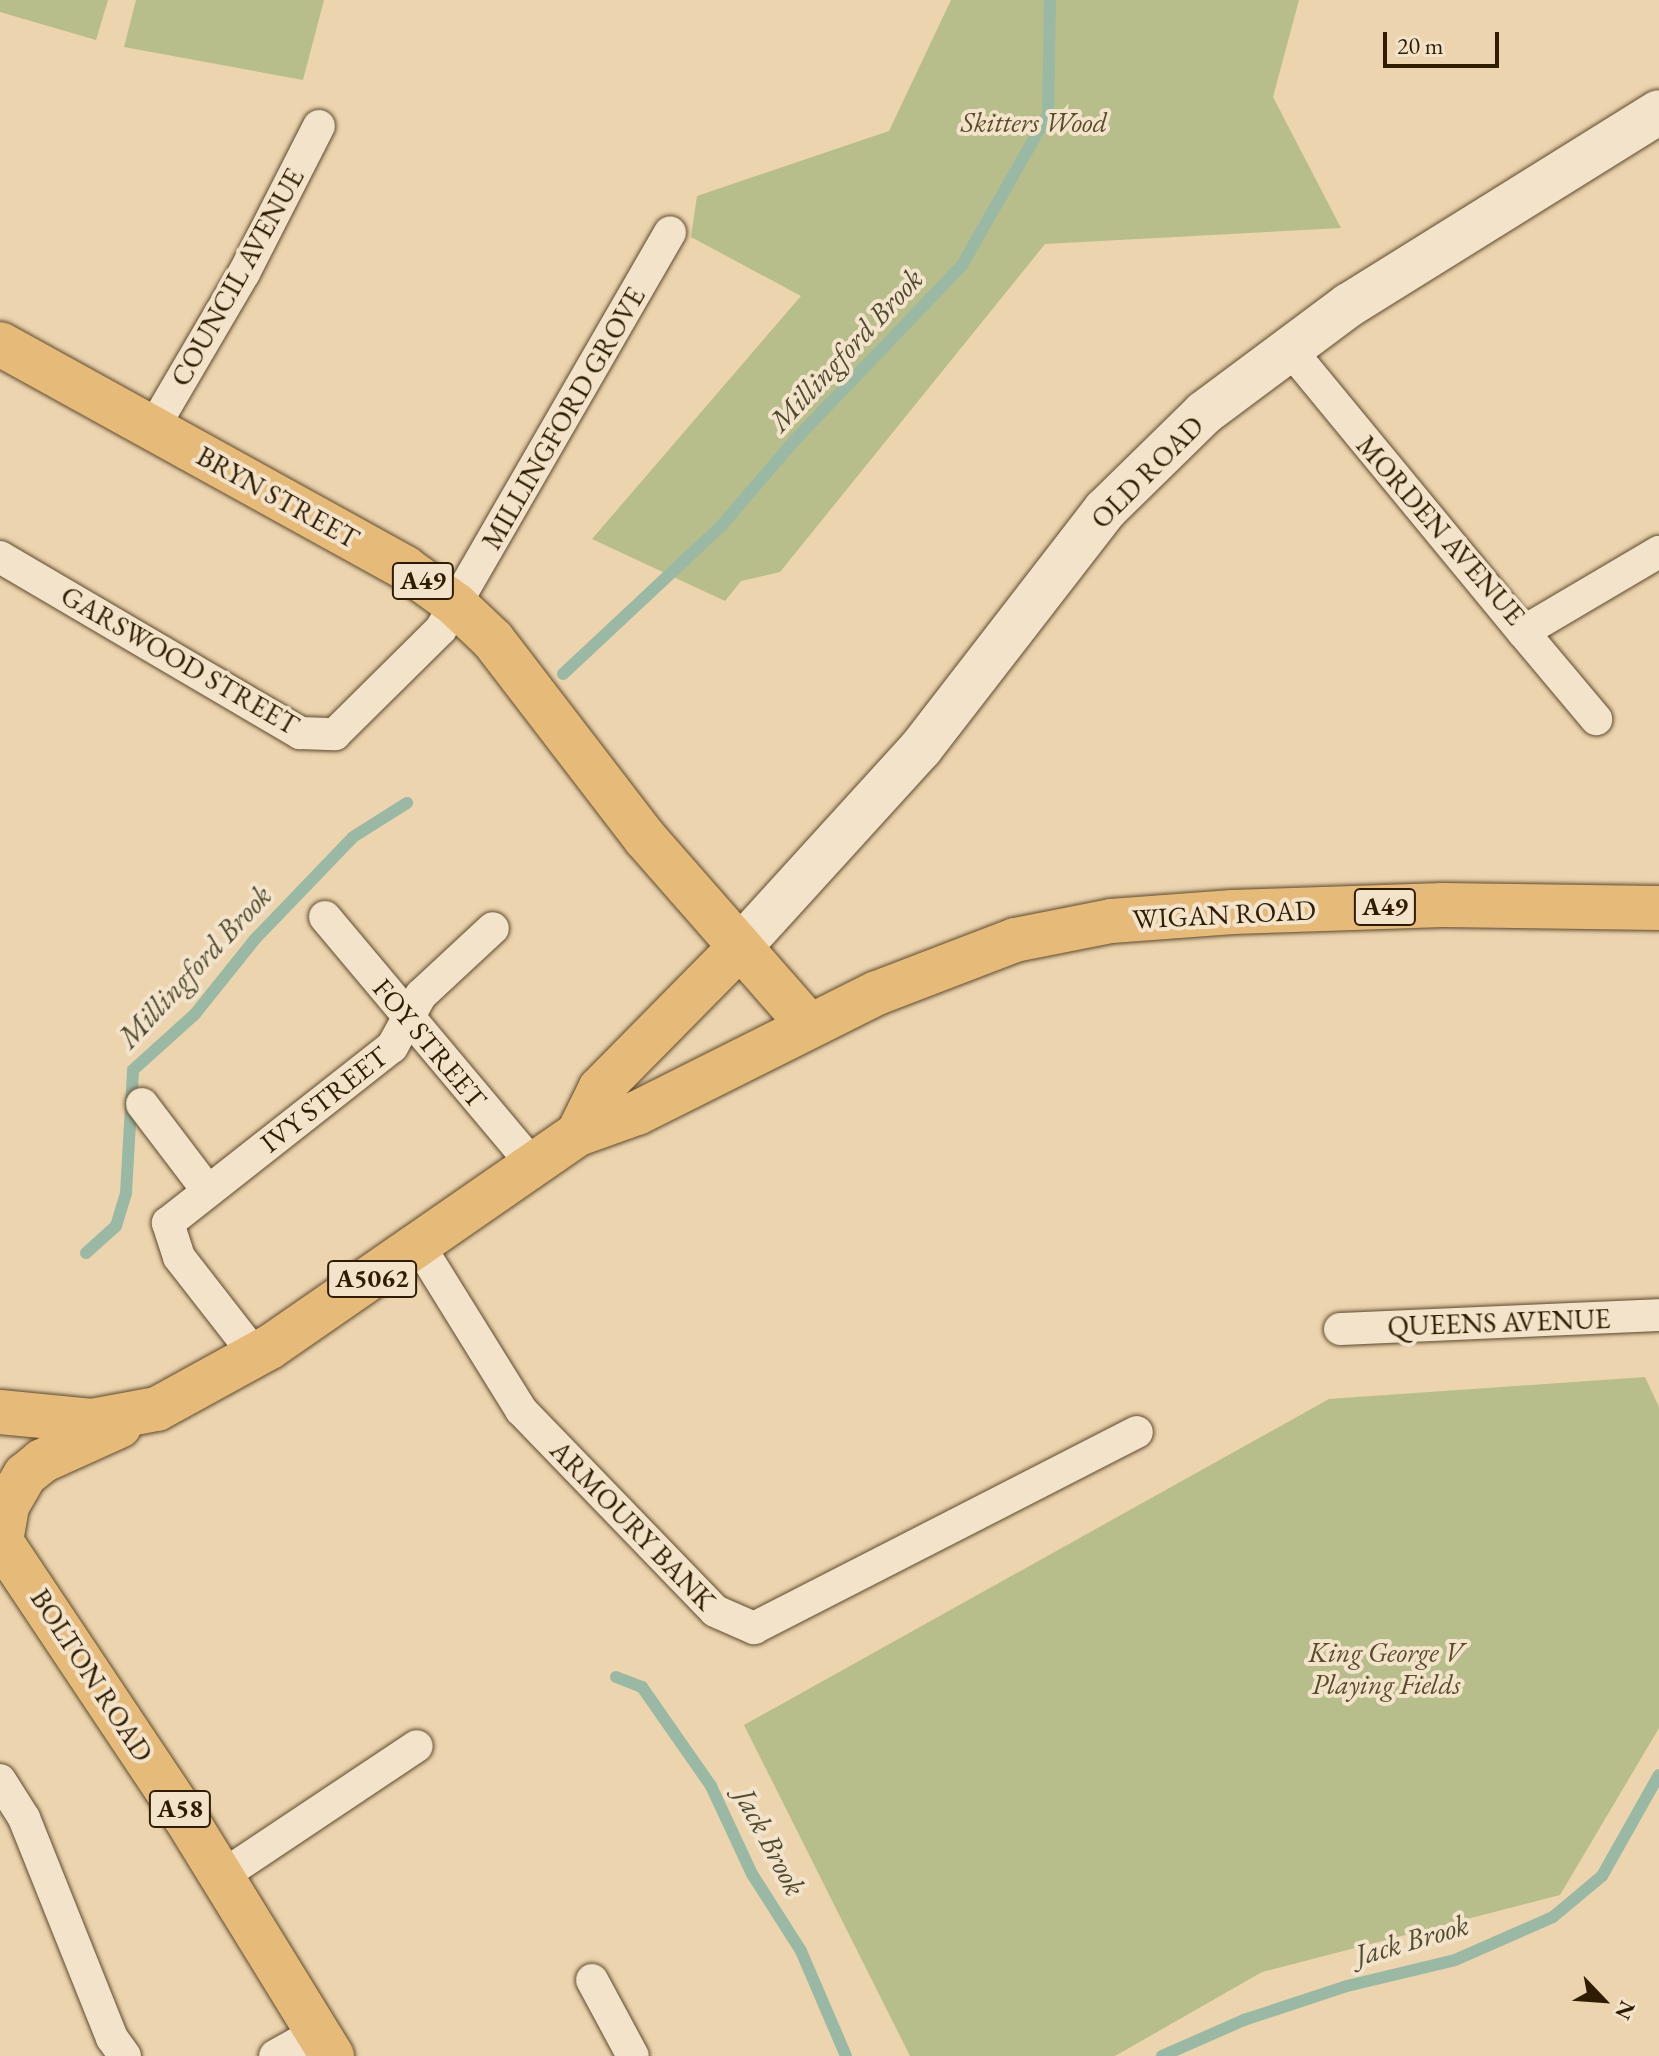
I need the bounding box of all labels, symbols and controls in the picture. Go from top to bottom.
scale bar [1387,16,1503,66]
text: 20 m [1397,30,1444,61]
park label: Skitters Wood [961,105,1107,139]
street label: COUNCIL AVENUE [163,162,311,392]
water label: Millingford Brook [761,261,931,439]
street label: MILLINGFORD GROVE [474,281,652,555]
street label: OLD ROAD [1084,409,1210,535]
street label: MORDEN AVENUE [1350,428,1532,632]
street label: BRYN STREET [191,439,365,555]
road number: A49 [391,559,455,603]
street label: GARSWOOD STREET [55,578,305,742]
water label: Millingford Brook [110,878,280,1056]
road number: A49 [1353,885,1417,929]
street label: WIGAN ROAD [1131,892,1317,936]
street label: FOY STREET [366,971,494,1115]
street label: IVY STREET [254,1039,394,1159]
road number: A5062 [326,1257,418,1301]
street label: QUEENS AVENUE [1387,1301,1611,1343]
street label: ARMOURY BANK [543,1433,723,1617]
street label: BOLTON ROAD [24,1582,160,1768]
park label: King George V Playing Fields [1308,1635,1464,1701]
water label: Jack Brook [727,1782,813,1902]
road number: A58 [148,1787,212,1831]
water label: Jack Brook [1351,1907,1473,1973]
north arrow [1563,1960,1643,2040]
text: N [1608,1996,1642,2025]

